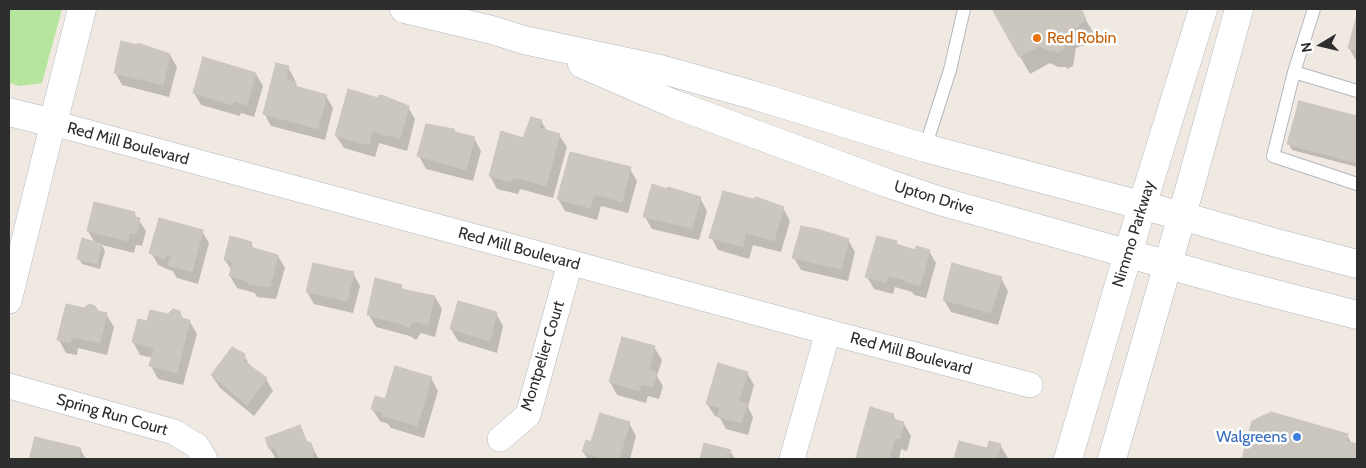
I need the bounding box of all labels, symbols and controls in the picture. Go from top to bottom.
north arrow [1296,20,1346,70]
place label: Red Robin [1047,28,1116,48]
marker: Red Robin [1031,32,1043,44]
text: N [1297,41,1316,54]
street label: Red Mill Boulevard [65,119,191,169]
street label: Upton Drive [892,177,976,219]
street label: Nimmo Parkway [1109,178,1159,290]
street label: Red Mill Boulevard [456,224,582,274]
street label: Montpelier Court [517,299,569,413]
street label: Red Mill Boulevard [848,329,974,379]
street label: Spring Run Court [54,390,170,440]
place label: Walgreens [1216,427,1287,447]
marker: Walgreens [1291,431,1303,443]

